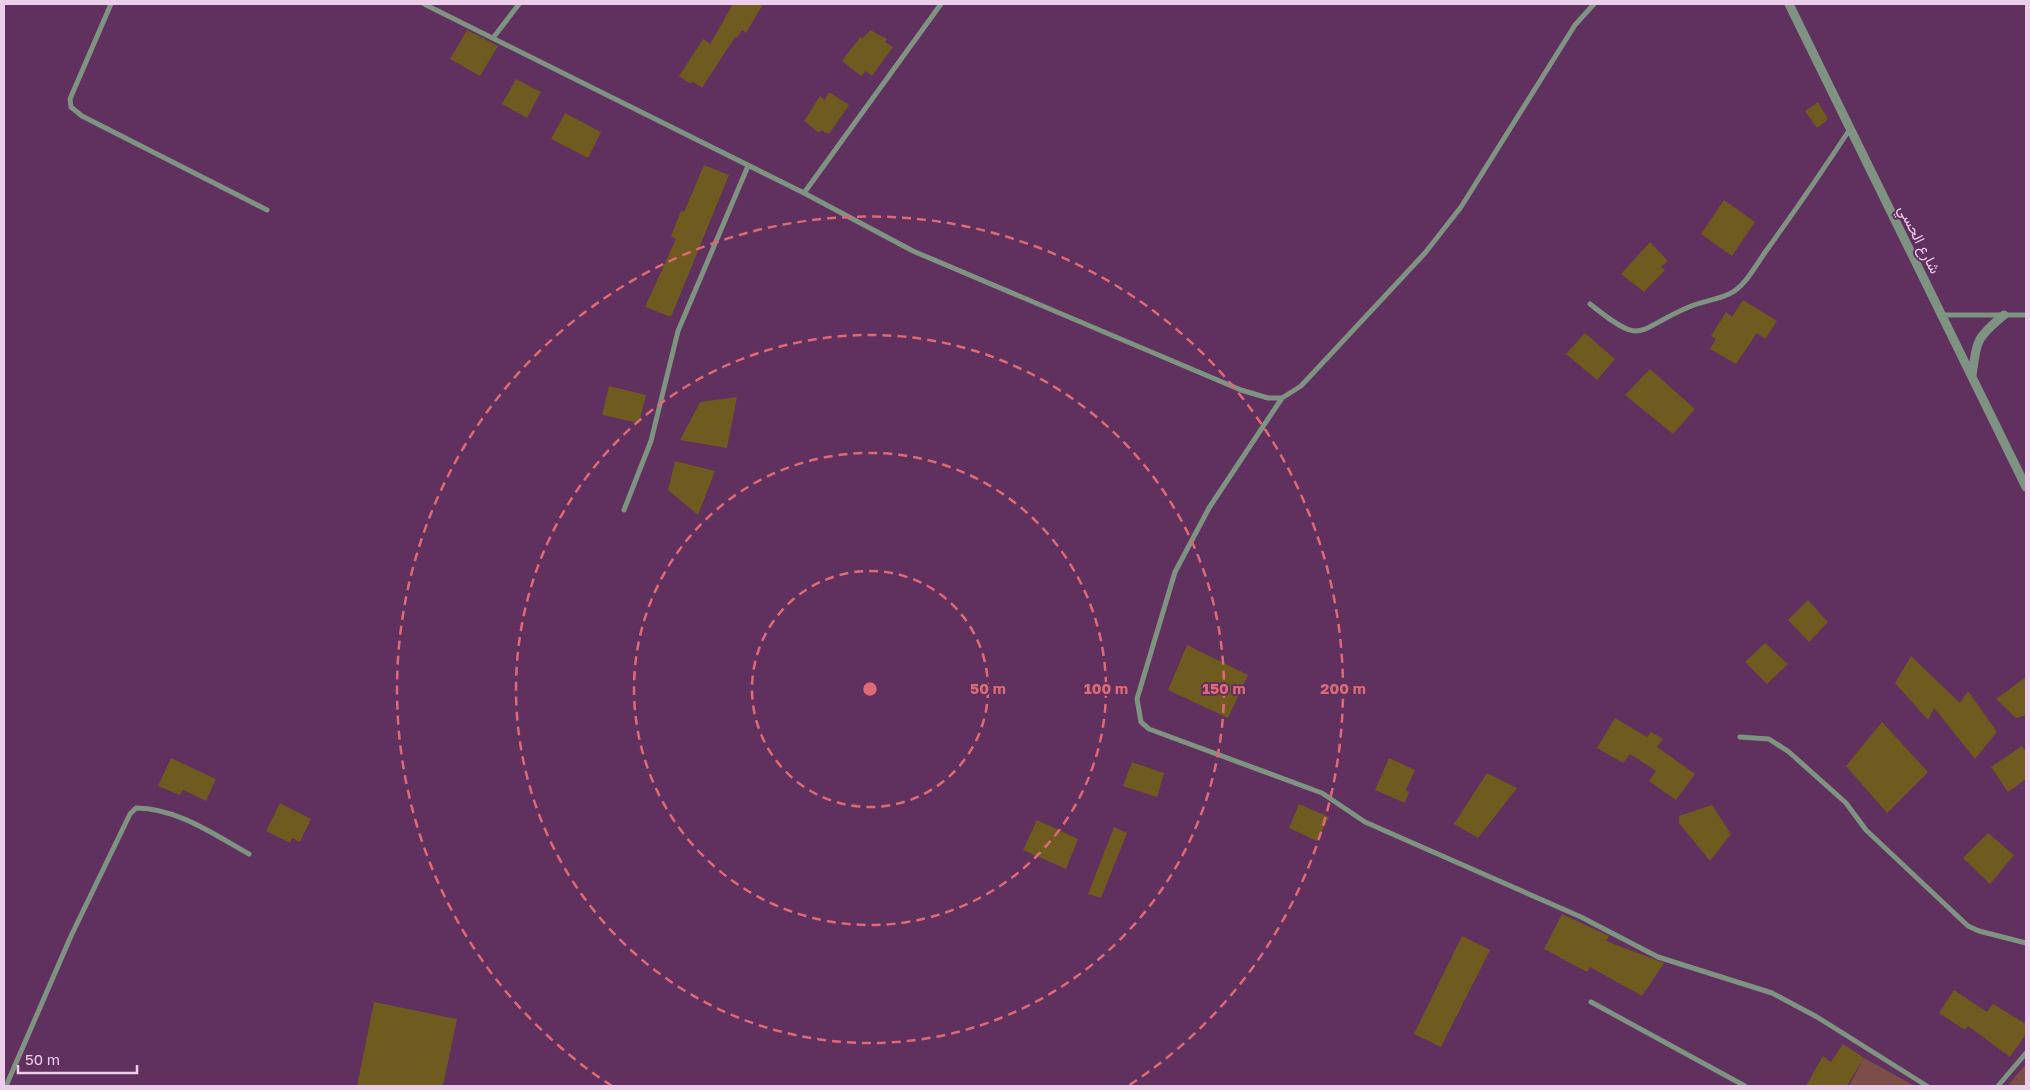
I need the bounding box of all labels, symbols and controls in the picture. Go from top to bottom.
street label: شارع الحسي [1891,202,1945,279]
text: 50 m [970,679,1006,697]
text: 100 m [1084,679,1128,697]
text: 150 m [1202,679,1246,697]
text: 200 m [1320,679,1366,697]
centre of rings [861,680,879,698]
scale bar [18,1042,136,1074]
text: 50 m [25,1050,60,1068]

